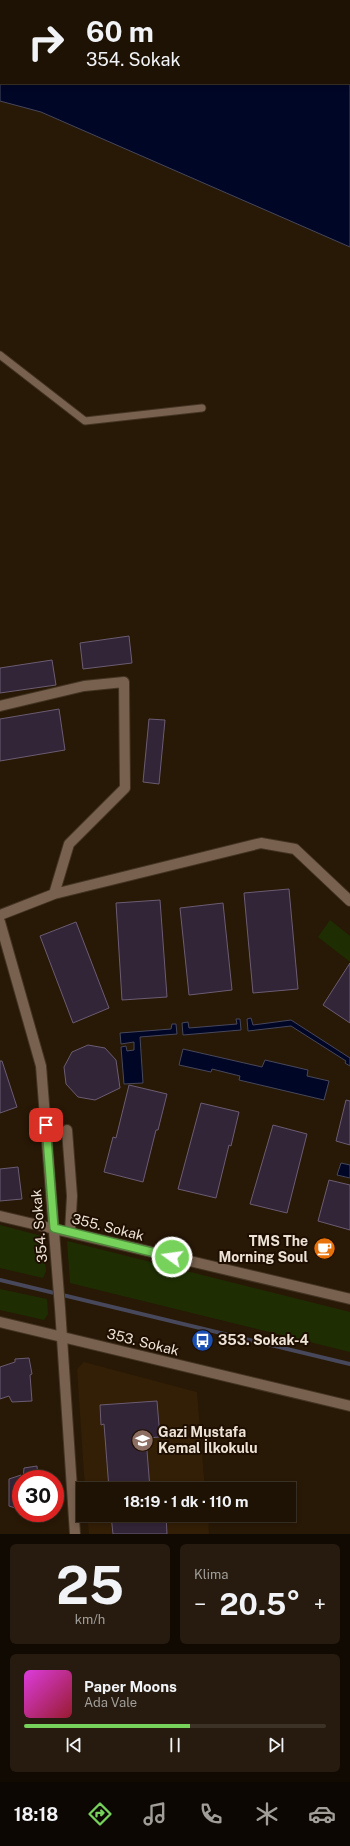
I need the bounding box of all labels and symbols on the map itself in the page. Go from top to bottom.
pin [29,1108,63,1142]
street label: 354. Sokak [28,1189,50,1263]
street label: 355. Sokak [70,1210,146,1244]
place label: TMS The Morning Soul [219,1233,308,1265]
position arrow [151,1236,193,1278]
cafe icon: TMS The Morning Soul [311,1236,337,1262]
street label: 353. Sokak [105,1325,181,1359]
bus stop icon: 353. Sokak-4 [190,1327,216,1353]
place label: 353. Sokak-4 [218,1332,309,1348]
place label: Gazi Mustafa Kemal İlkokulu [158,1424,258,1456]
school or university icon: Gazi Mustafa Kemal İlkokulu [129,1427,155,1453]
speed limit sign: 30 [12,1470,64,1522]

